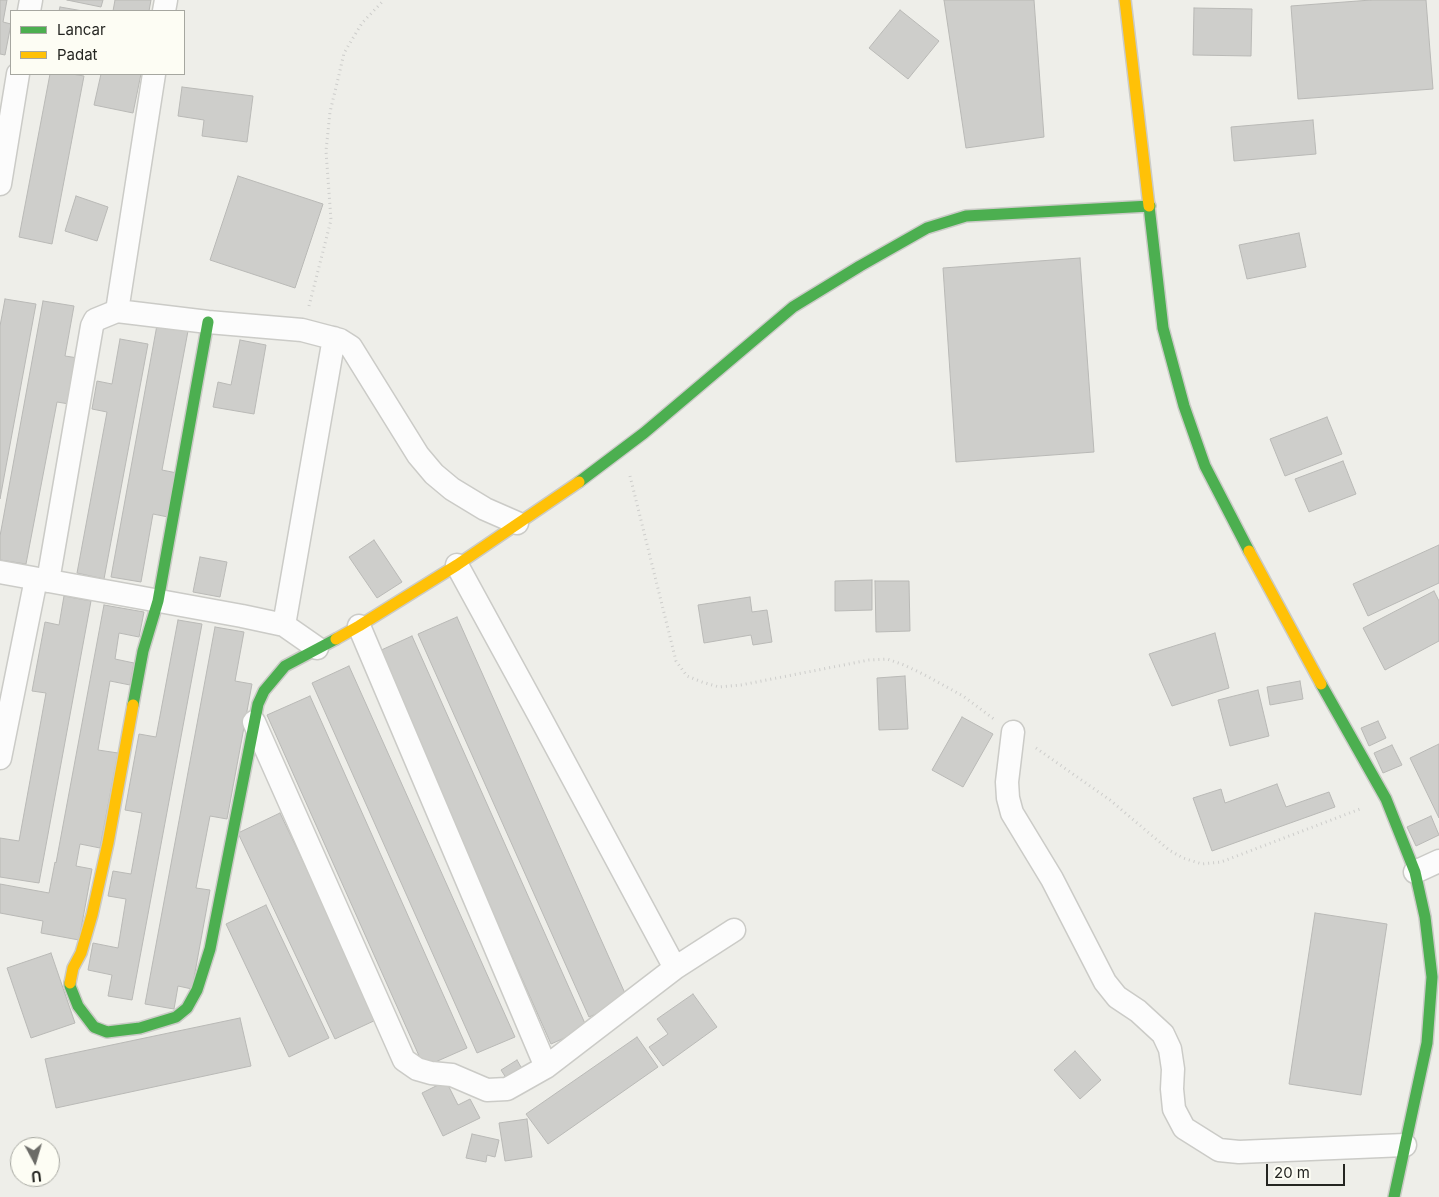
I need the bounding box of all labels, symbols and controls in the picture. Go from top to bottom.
legend [10,10,185,75]
text: Lancar [57,20,106,39]
text: Padat [57,45,98,64]
north arrow [10,1137,60,1187]
scale bar [1269,1154,1348,1186]
text: 20 m [1274,1163,1310,1182]
text: U [31,1167,43,1185]

